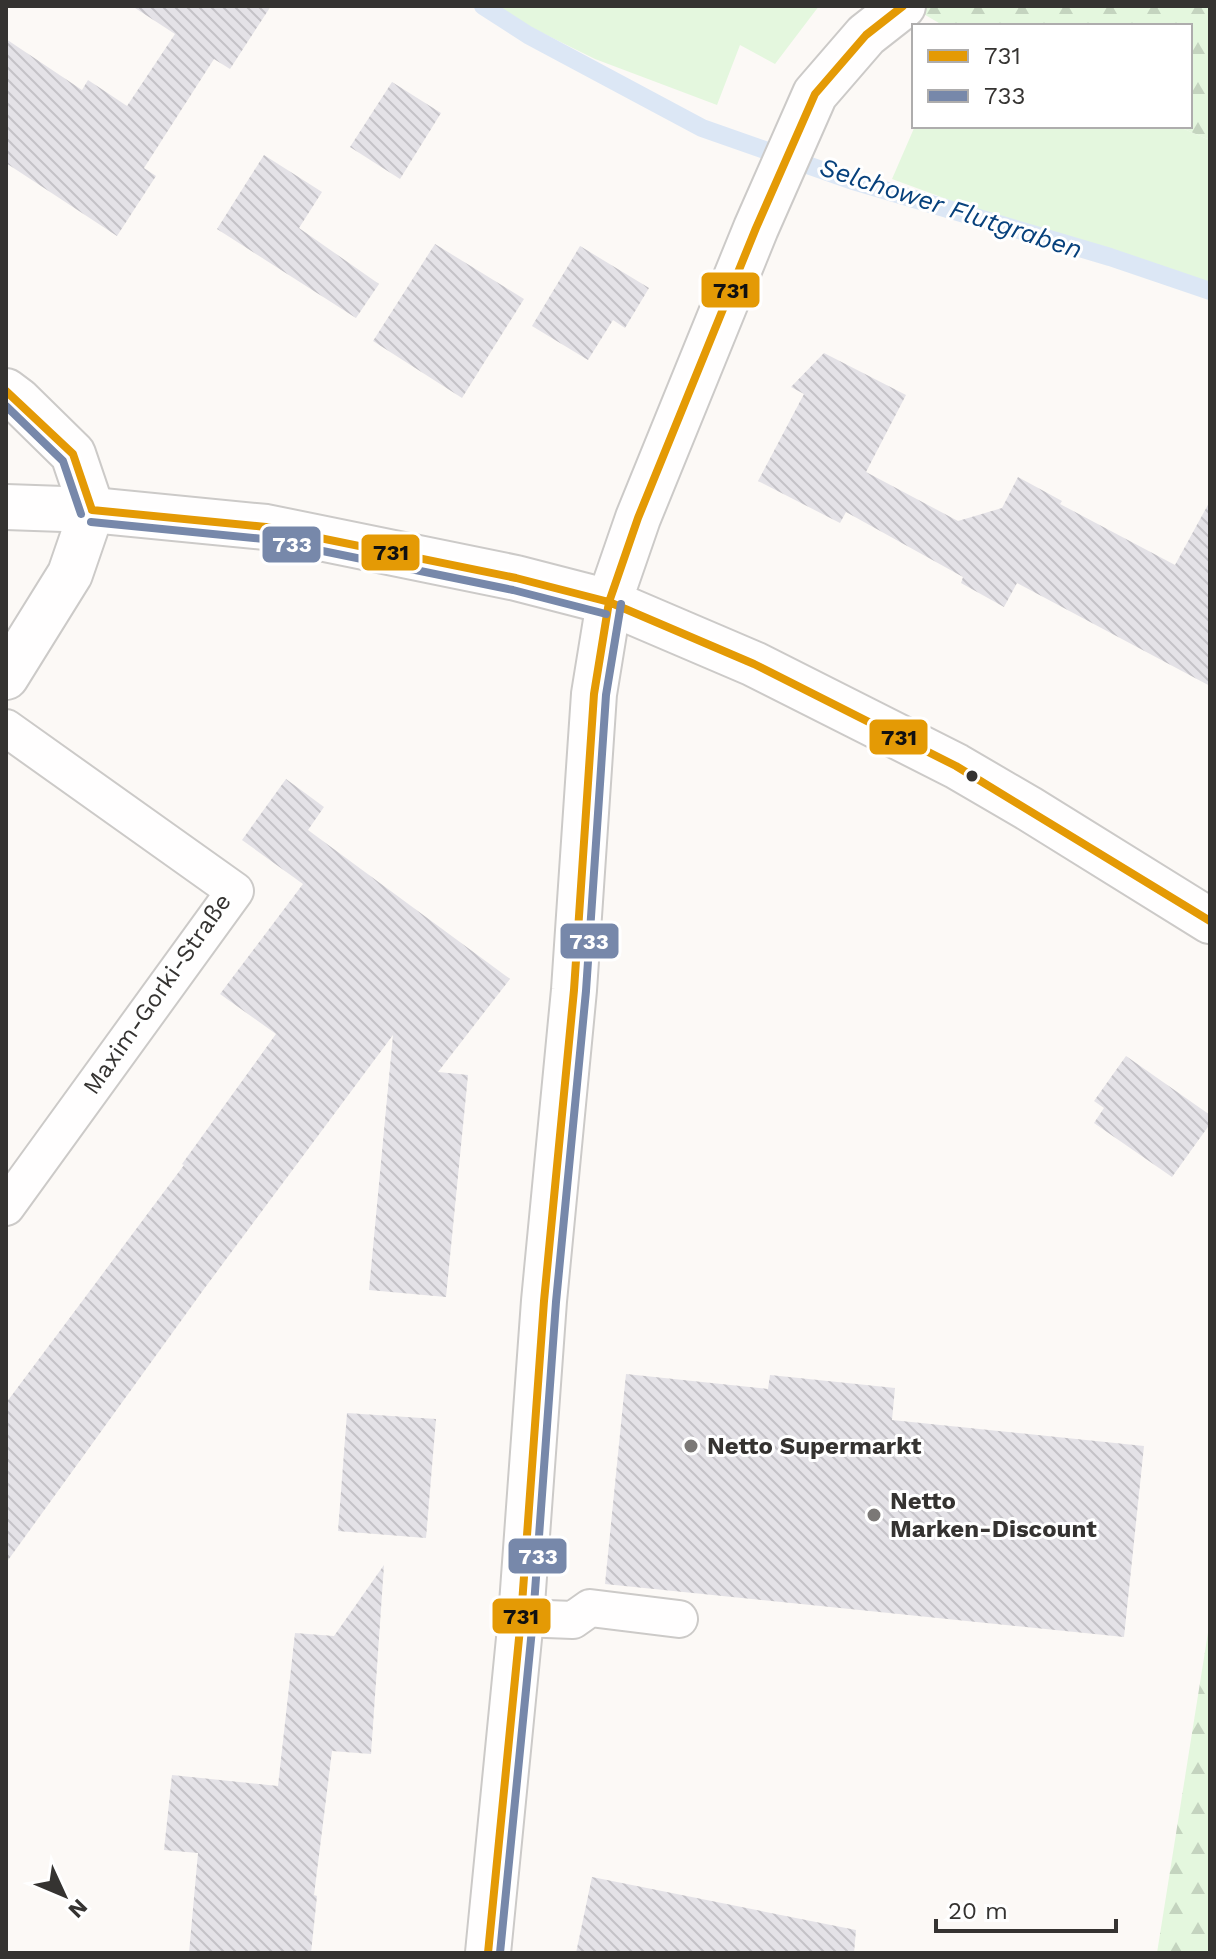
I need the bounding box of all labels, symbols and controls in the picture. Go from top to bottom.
legend [912,24,1192,128]
text: 731 [984,42,1021,70]
text: 733 [984,82,1025,110]
water label: Selchower Flutgraben [816,151,1086,265]
line badge: 731 [700,271,761,309]
text: 731 [713,278,749,303]
line badge: 733 [261,525,322,564]
text: 733 [272,532,312,557]
line badge: 731 [360,533,421,572]
text: 731 [373,540,409,565]
line badge: 731 [868,718,929,756]
text: 731 [881,725,917,750]
unlabelled marker [964,768,980,784]
street label: Maxim-Gorki-Straße [77,888,237,1100]
line badge: 733 [559,922,620,960]
text: 733 [569,929,609,954]
place label: Netto Supermarkt [707,1432,922,1460]
marker: Netto Supermarkt [682,1437,700,1455]
place label: Netto Marken-Discount [890,1487,1097,1543]
marker: Netto Marken-Discount [865,1506,883,1524]
line badge: 733 [507,1537,568,1575]
text: 733 [518,1544,558,1569]
line badge: 731 [491,1597,552,1635]
text: 731 [503,1604,539,1629]
north arrow [24,1855,104,1935]
scale bar [936,1883,1116,1933]
text: N [63,1894,93,1923]
text: 20 m [948,1897,1008,1925]

